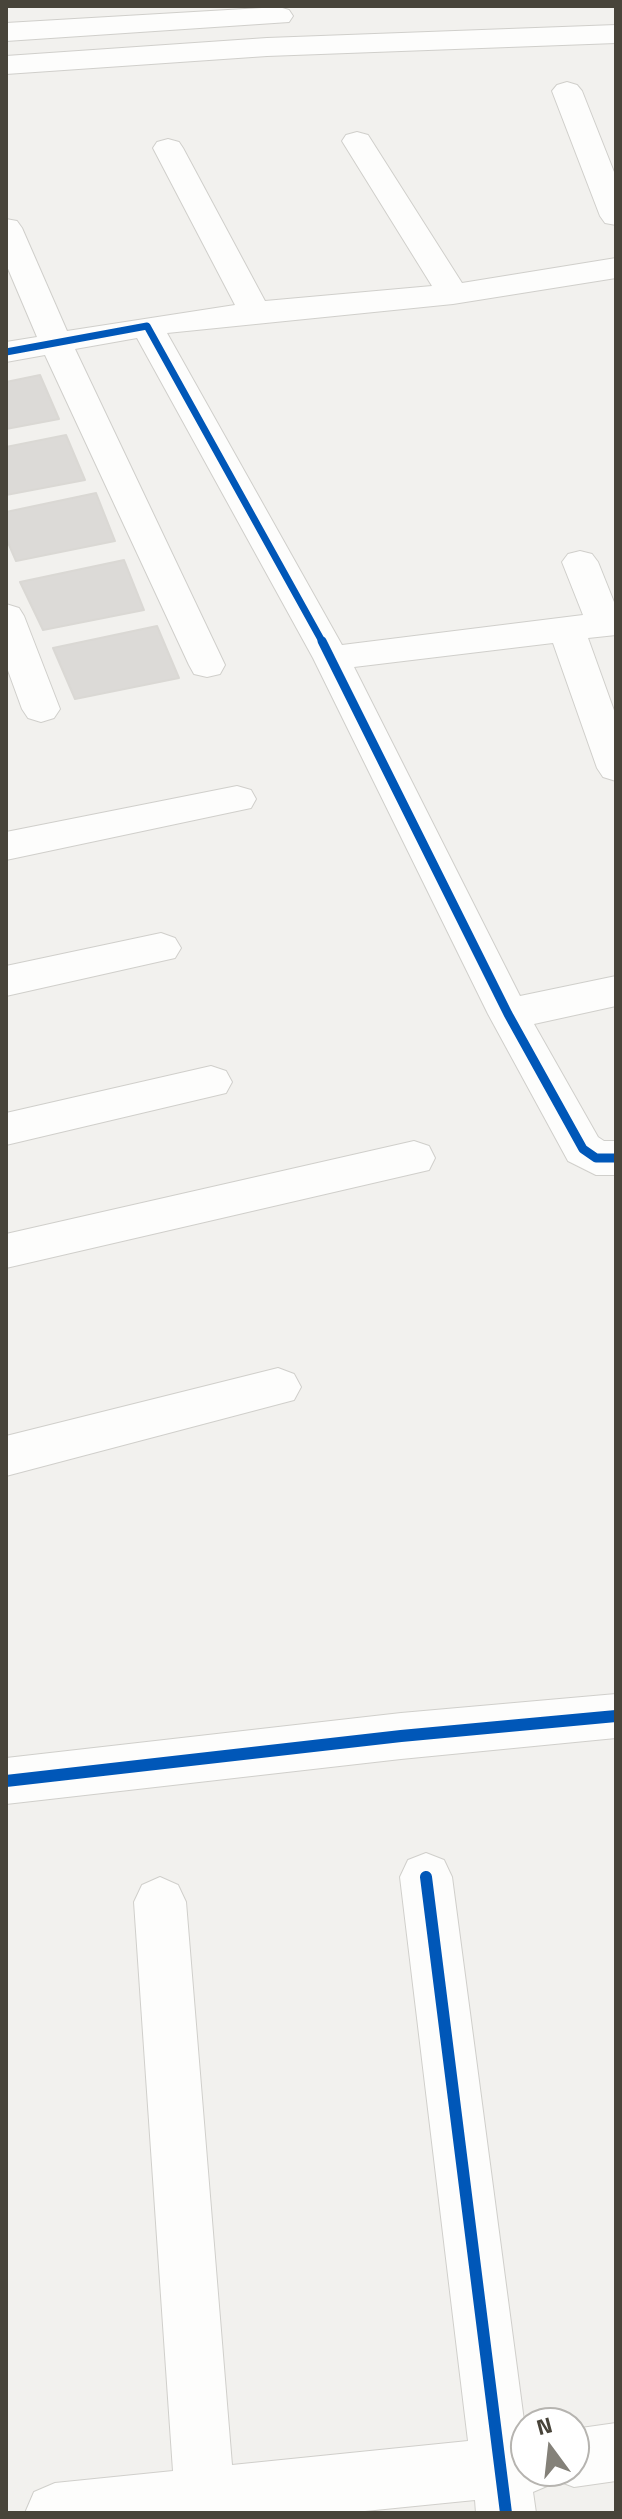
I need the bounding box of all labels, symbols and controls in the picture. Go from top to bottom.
north arrow [510,2407,590,2487]
text: N [533,2407,556,2444]

